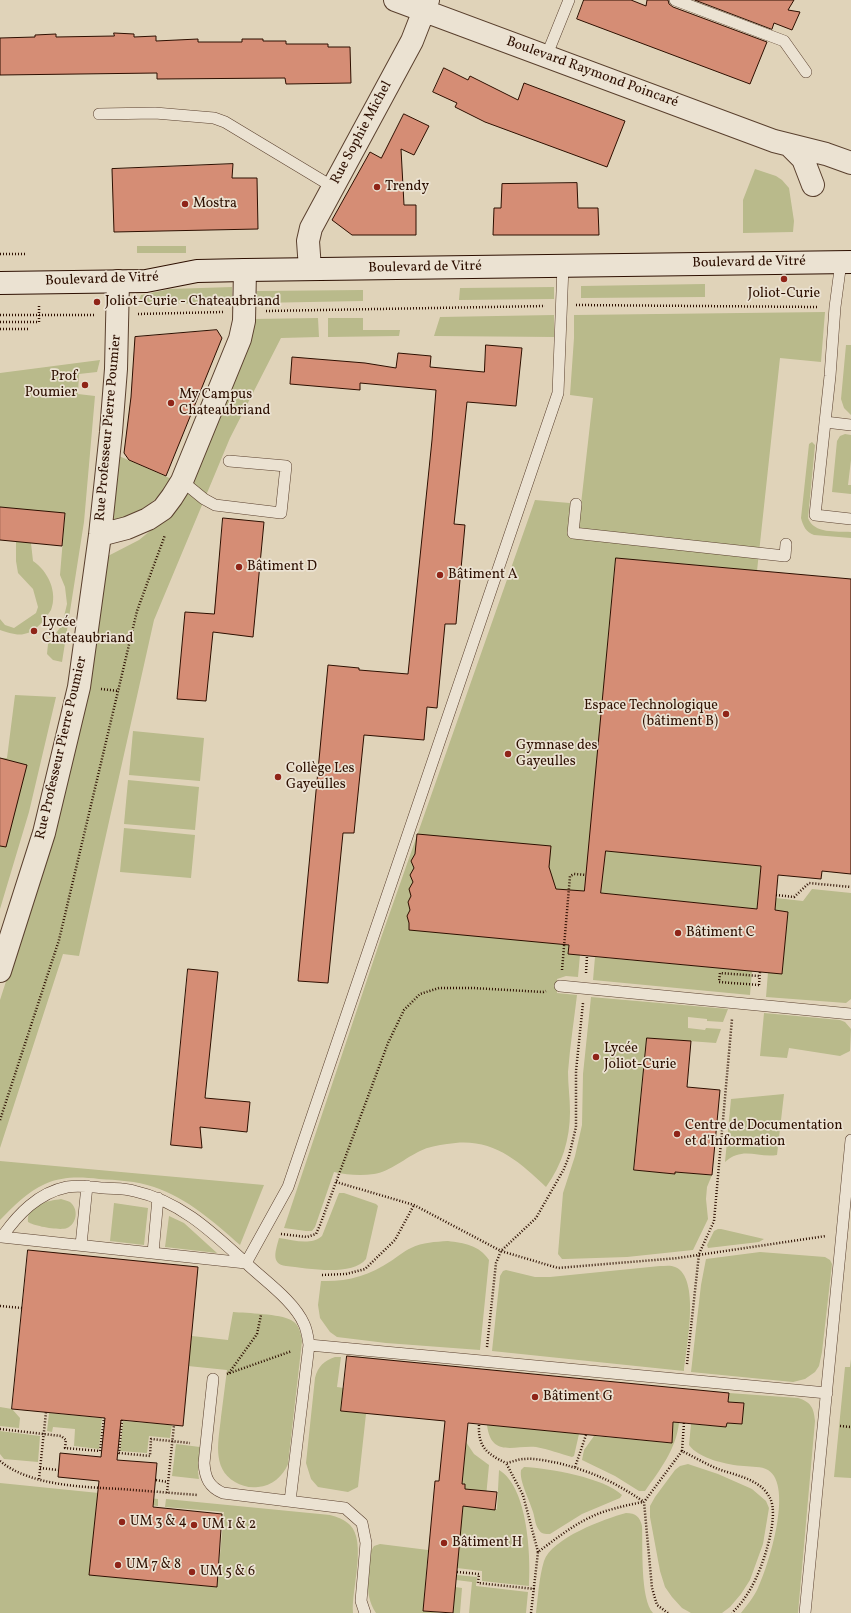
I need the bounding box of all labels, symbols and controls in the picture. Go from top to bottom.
street label: Boulevard Raymond Poincaré [504,34,680,112]
street label: Rue Sophie Michel [328,79,396,187]
place label: Trendy [385,179,429,195]
marker: Trendy [372,182,382,192]
place label: Mostra [193,196,237,212]
marker: Mostra [180,199,190,209]
street label: Boulevard de Vitré [692,254,806,272]
street label: Boulevard de Vitré [368,259,482,277]
street label: Boulevard de Vitré [45,270,159,290]
marker: Joliot-Curie [779,274,789,284]
place label: Joliot-Curie [748,286,820,302]
place label: Joliot-Curie - Chateaubriand [105,294,280,310]
marker: Joliot-Curie - Chateaubriand [92,297,102,307]
street label: Rue Professeur Pierre Poumier [92,334,126,522]
place label: Prof Poumier [25,369,77,402]
marker: Prof Poumier [80,380,90,390]
place label: My Campus Chateaubriand [179,387,270,420]
marker: My Campus Chateaubriand [166,398,176,408]
place label: Bâtiment D [247,559,317,575]
marker: Bâtiment D [234,562,244,572]
place label: Bâtiment A [448,567,518,583]
marker: Bâtiment A [435,570,445,580]
place label: Lycée Chateaubriand [42,615,133,648]
marker: Lycée Chateaubriand [29,626,39,636]
street label: Rue Professeur Pierre Poumier [33,655,91,841]
place label: Espace Technologique (bâtiment B) [584,698,718,730]
marker: Espace Technologique (bâtiment B) [721,709,731,719]
place label: Gymnase des Gayeulles [516,738,597,770]
marker: Gymnase des Gayeulles [503,749,513,759]
place label: Collège Les Gayeulles [286,761,355,794]
marker: Collège Les Gayeulles [273,772,283,782]
place label: Bâtiment C [686,925,755,941]
marker: Bâtiment C [673,928,683,938]
place label: Lycée Joliot-Curie [604,1041,676,1074]
marker: Lycée Joliot-Curie [591,1052,601,1062]
place label: Centre de Documentation et d'Information [685,1118,842,1150]
marker: Centre de Documentation et d'Information [672,1129,682,1139]
place label: Bâtiment G [543,1389,613,1405]
marker: Bâtiment G [530,1392,540,1402]
place label: UM 3 & 4 [130,1514,187,1530]
marker: UM 3 & 4 [117,1517,127,1527]
place label: UM 1 & 2 [202,1517,256,1533]
marker: UM 1 & 2 [189,1520,199,1530]
place label: Bâtiment H [452,1535,522,1551]
marker: Bâtiment H [439,1538,449,1548]
place label: UM 7 & 8 [126,1557,181,1573]
marker: UM 7 & 8 [113,1560,123,1570]
place label: UM 5 & 6 [200,1564,255,1580]
marker: UM 5 & 6 [187,1567,197,1577]

